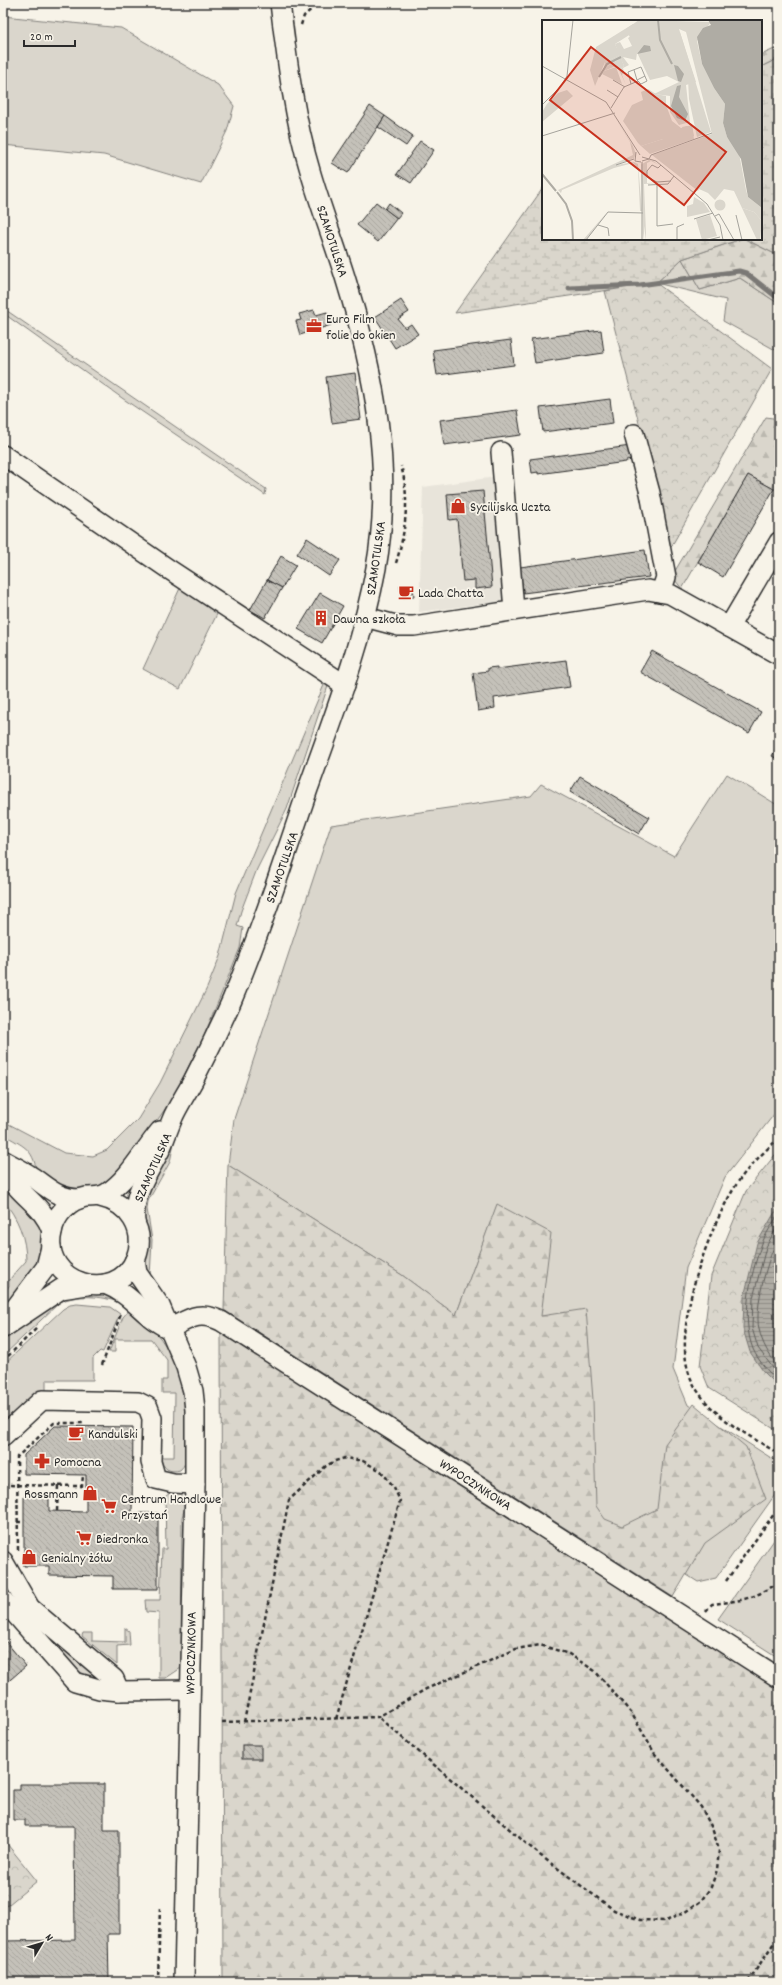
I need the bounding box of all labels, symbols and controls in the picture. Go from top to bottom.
inset map [542,20,762,240]
scale bar [24,22,75,48]
text: 20 m [30,29,53,46]
street label: SZAMOTULSKA [310,203,352,281]
place label: Euro Film folie do okien [326,310,396,346]
office icon: Euro Film folie do okien [305,317,323,335]
shop icon: Sycilijska Uczta [449,497,467,515]
place label: Sycilijska Uczta [470,498,551,518]
street label: SZAMOTULSKA [362,520,392,597]
cafe icon: Lada Chatta [397,583,415,601]
place label: Lada Chatta [418,584,484,604]
building icon: Dawna szkoła [312,609,330,627]
place label: Dawna szkoła [333,610,406,630]
street label: SZAMOTULSKA [261,829,305,906]
street label: SZAMOTULSKA [130,1129,178,1206]
cafe icon: Kandulski [67,1424,85,1442]
place label: Kandulski [88,1425,138,1445]
pharmacy icon: Pomocna [33,1452,51,1470]
place label: Pomocna [54,1453,102,1473]
street label: WYPOCZYNKOWA [435,1455,515,1517]
shop icon: Rossmann [81,1484,99,1502]
place label: Rossmann [24,1485,78,1505]
place label: Centrum Handlowe Przystań [121,1490,221,1526]
supermarket icon: Centrum Handlowe Przystań [100,1497,118,1515]
supermarket icon: Biedronka [75,1529,93,1547]
place label: Biedronka [96,1530,149,1550]
shop icon: Genialny żółw [20,1548,38,1566]
place label: Genialny żółw [41,1549,113,1569]
street label: WYPOCZYNKOWA [181,1611,203,1695]
north arrow [22,1923,62,1963]
text: N [40,1931,57,1946]

